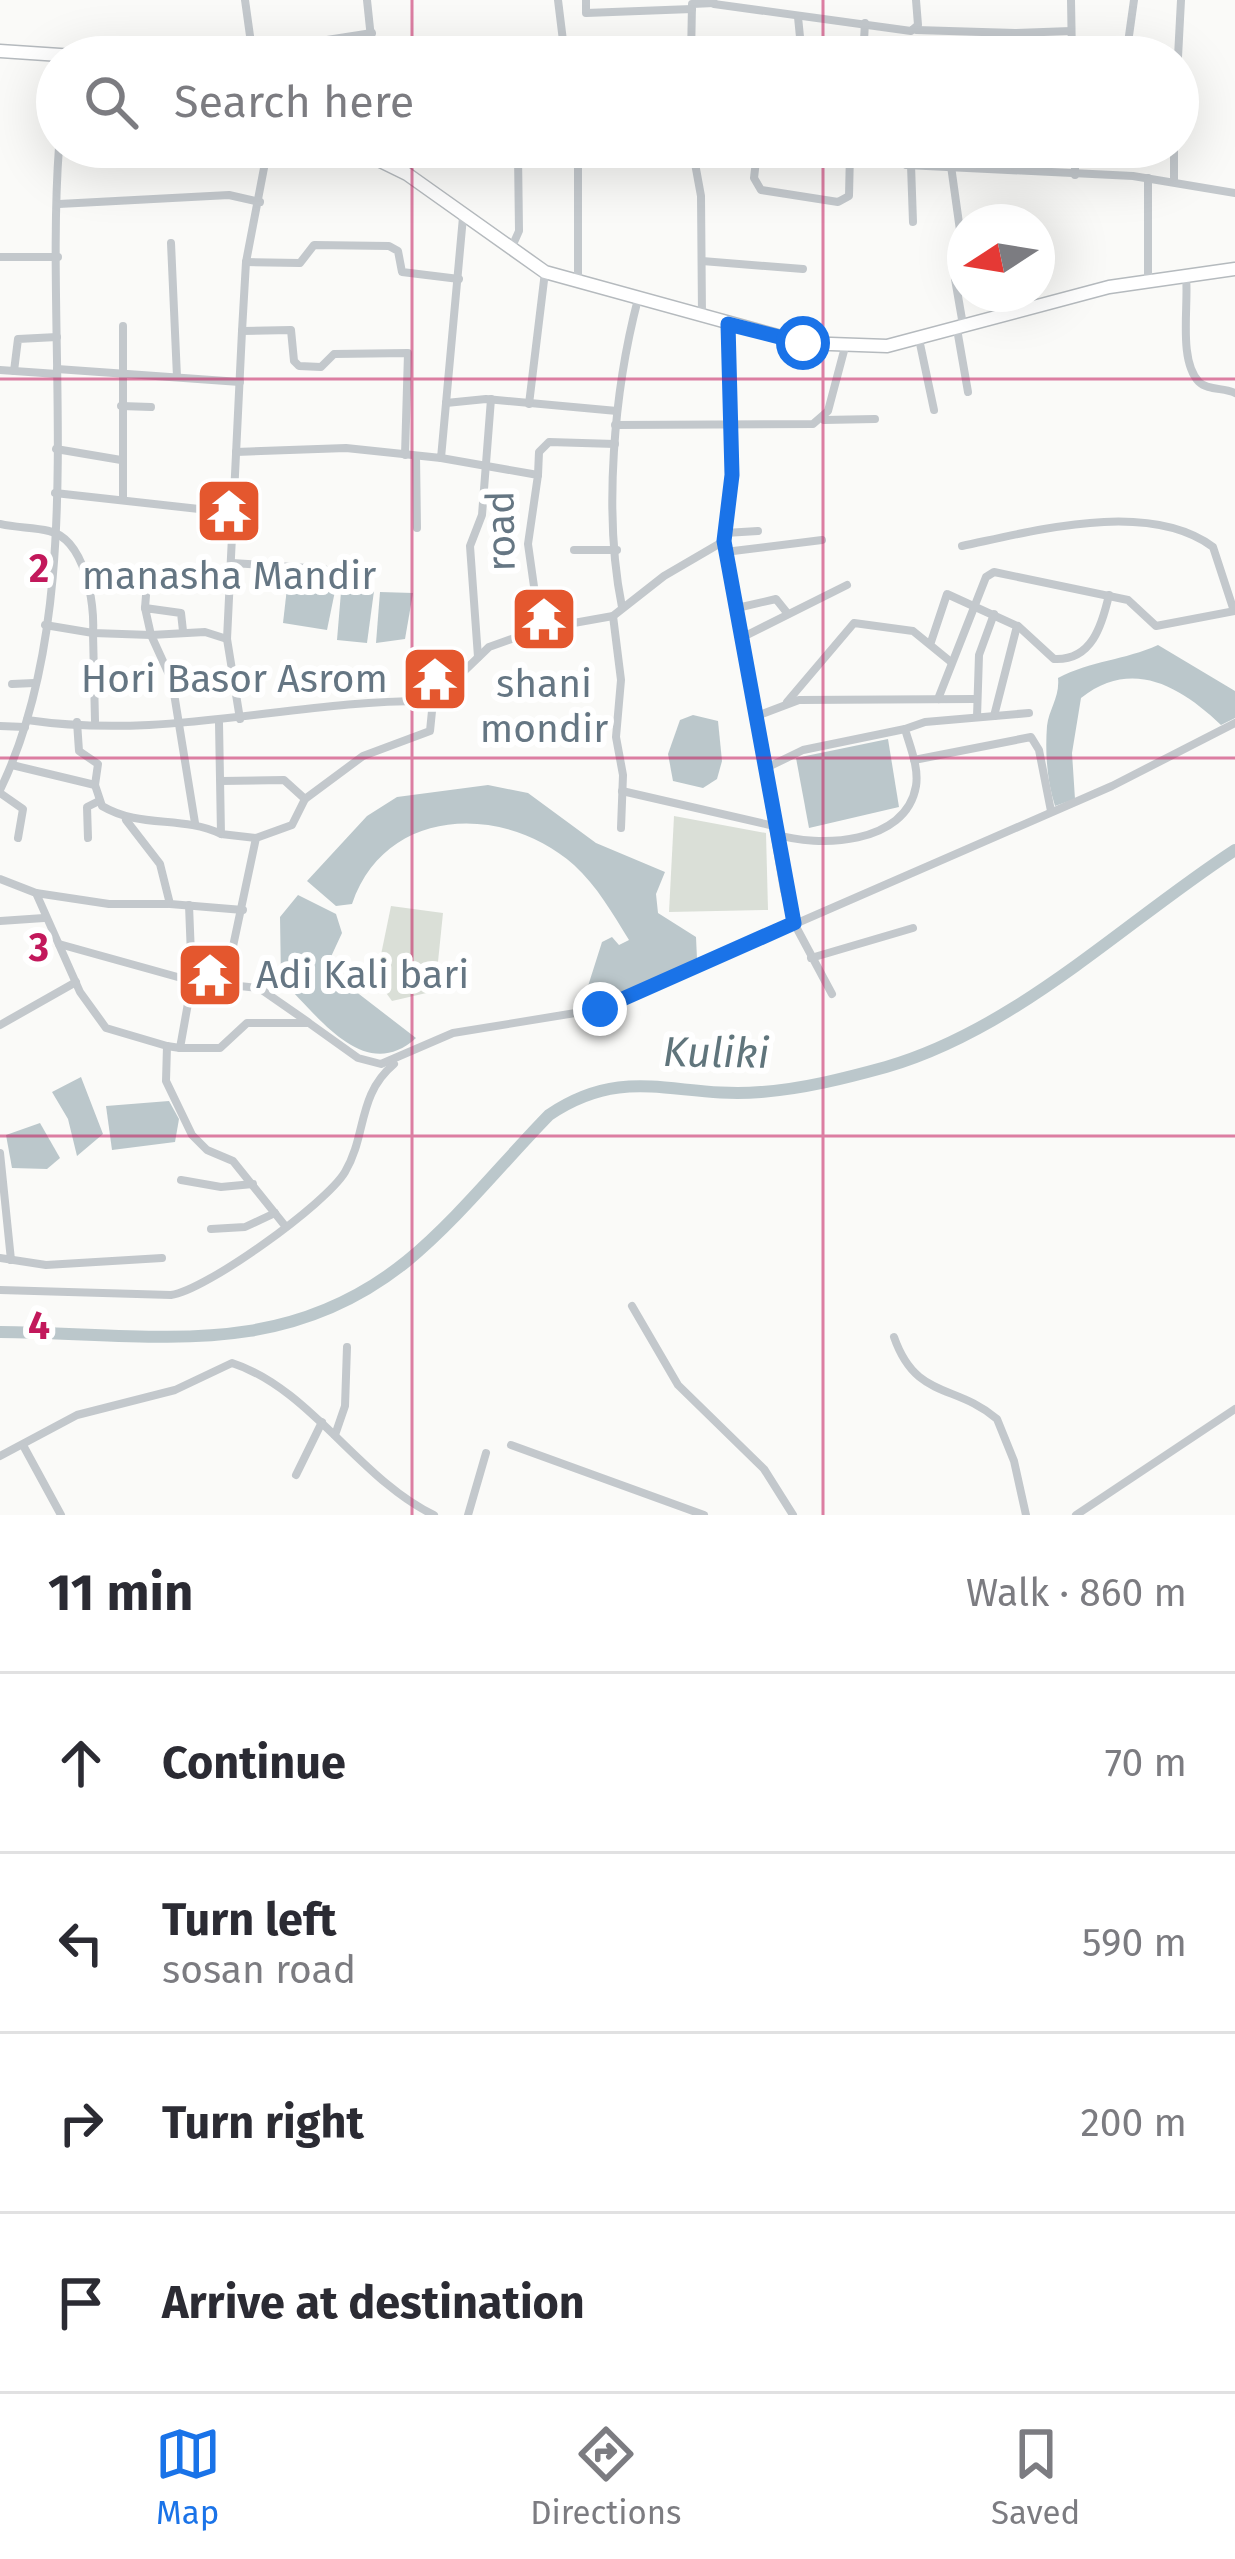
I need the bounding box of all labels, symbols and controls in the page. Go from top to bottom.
search box [36,36,1199,168]
icon: search [78,69,144,135]
text: Search here [174,75,414,129]
north arrow [947,204,1055,312]
route start [776,316,830,370]
temple icon: manasha Mandir [194,476,264,546]
street label: road [477,490,525,572]
text: 2 [29,546,49,592]
place label: manasha Mandir [82,553,376,599]
temple icon: shani mondir [509,584,579,654]
temple icon: Hori Basor Asrom [400,644,470,714]
place label: Hori Basor Asrom [81,656,388,702]
place label: shani mondir [480,661,608,752]
text: 3 [28,925,49,971]
temple icon: Adi Kali bari [175,940,245,1010]
place label: Adi Kali bari [256,952,469,998]
route end [573,982,627,1036]
water label: Kuliki [662,1027,770,1079]
text: 4 [28,1303,50,1349]
text: 11 min [48,1562,193,1624]
text: Walk · 860 m [966,1570,1187,1616]
icon: ahead [48,1730,114,1796]
text: Continue [162,1736,346,1790]
text: 70 m [1105,1740,1187,1786]
text: Turn left [162,1893,336,1947]
icon: left [48,1910,114,1976]
text: 590 m [1082,1920,1187,1966]
text: sosan road [162,1947,356,1993]
icon: right [48,2090,114,2156]
text: Turn right [162,2096,364,2150]
text: 200 m [1080,2100,1187,2146]
icon: arrive [48,2270,114,2336]
text: Arrive at destination [162,2276,585,2330]
tab: Map [155,2421,221,2533]
tab: Directions [530,2421,682,2533]
tab: Saved [991,2421,1080,2533]

